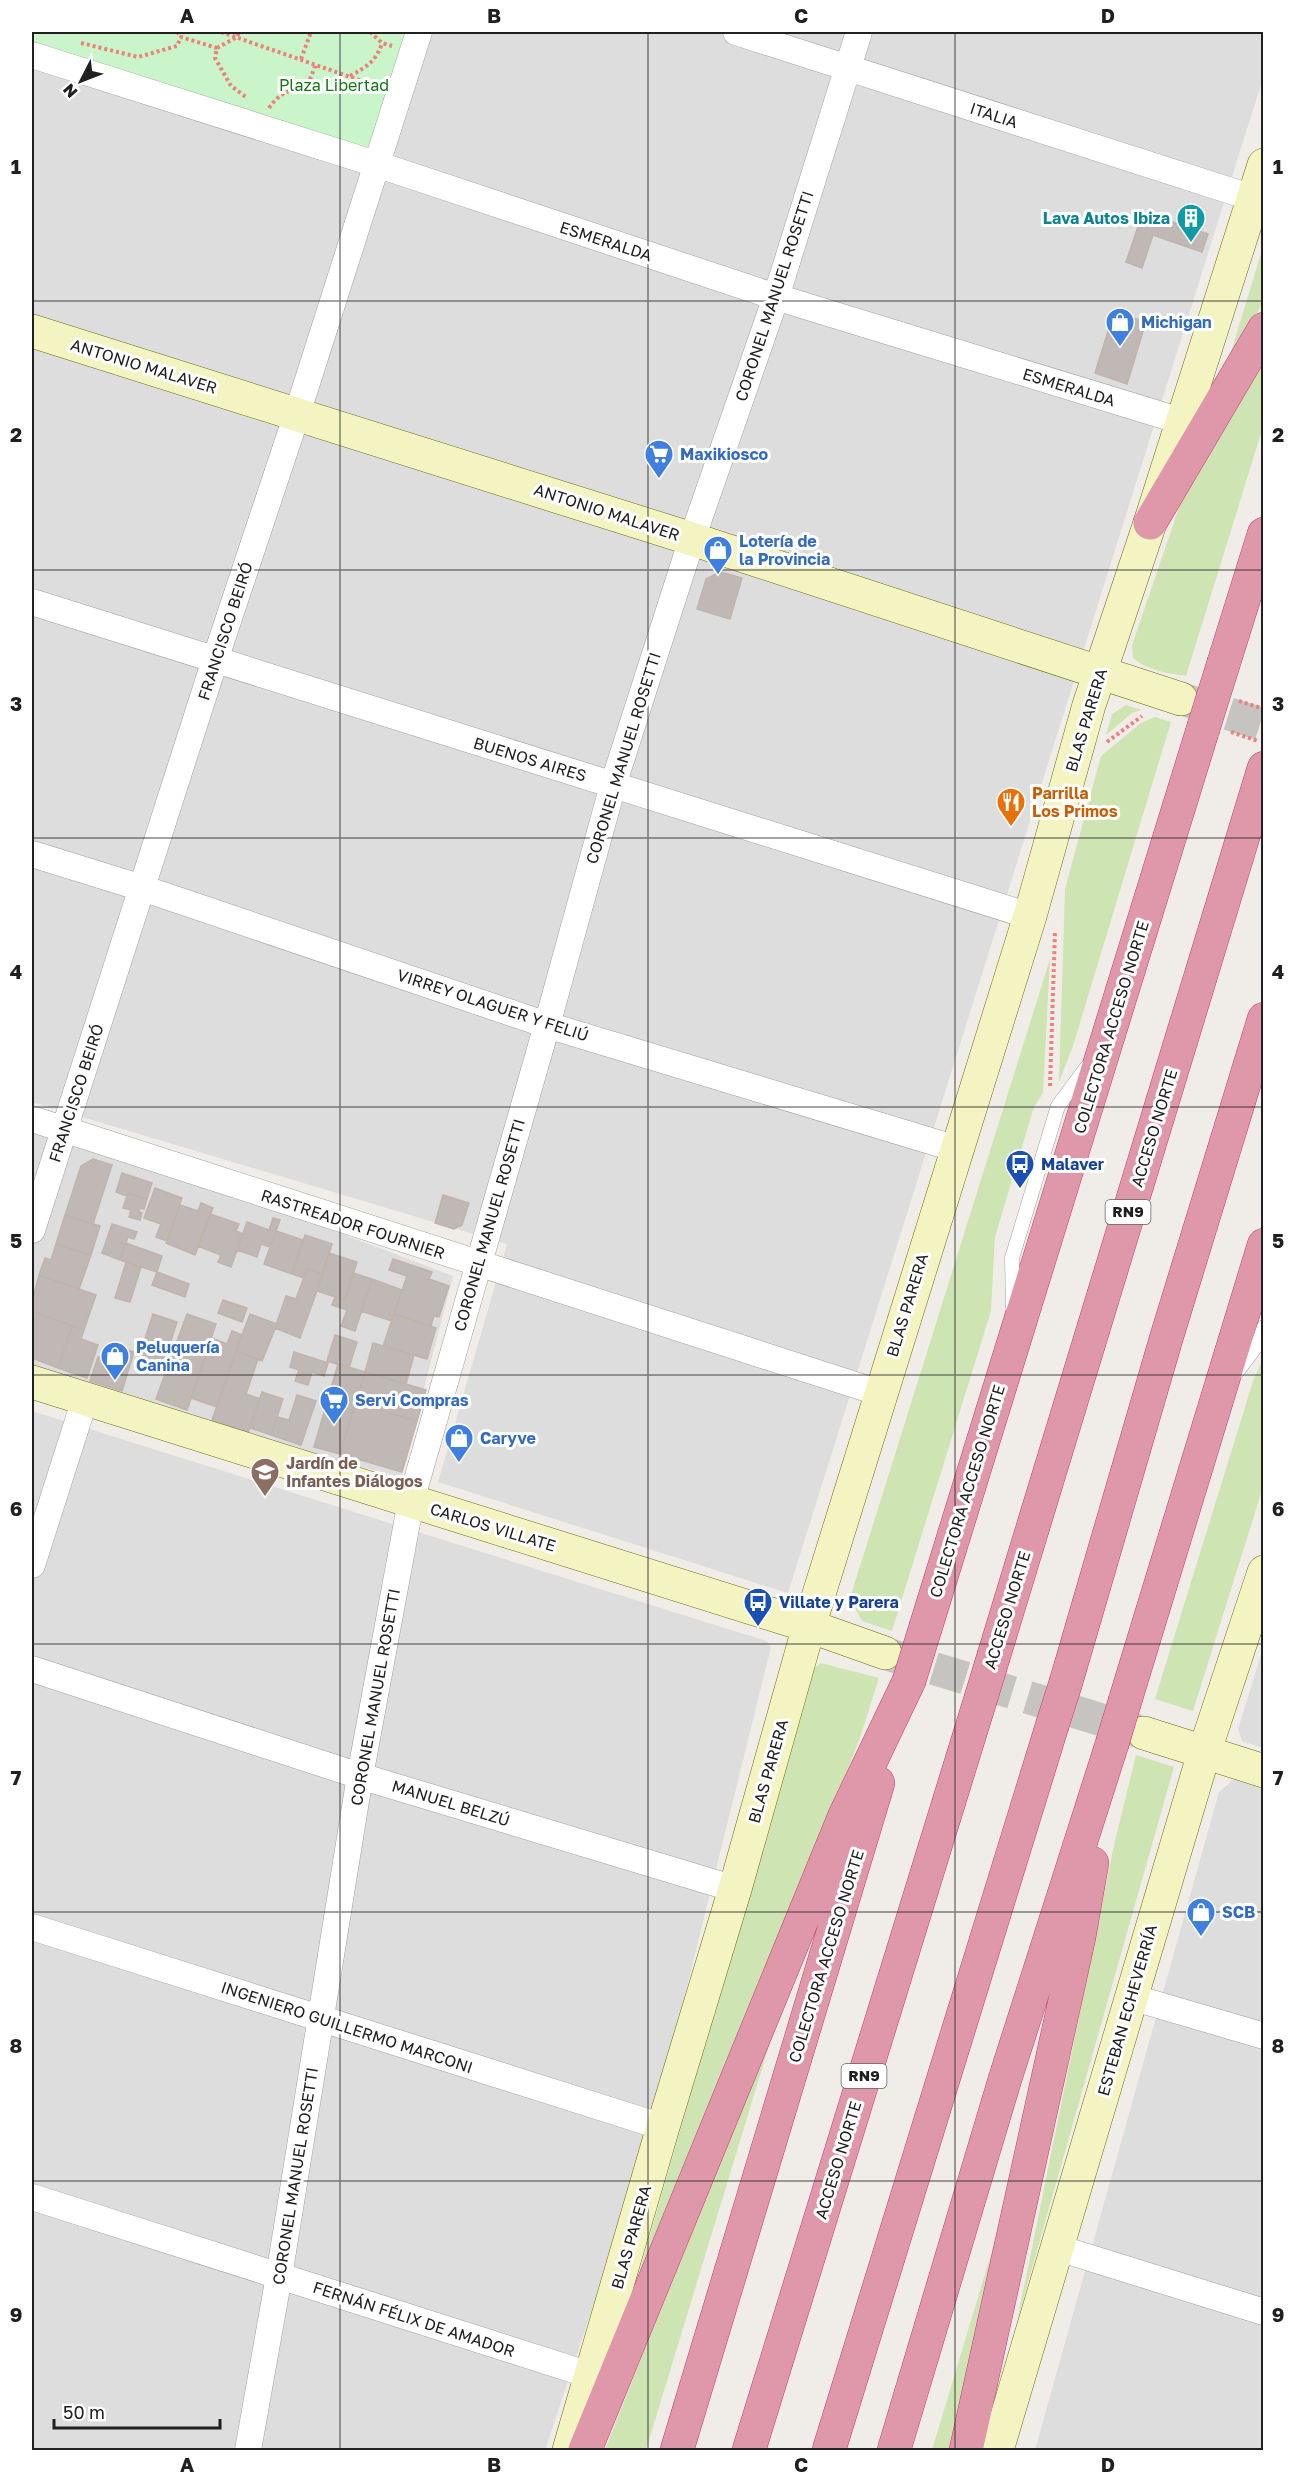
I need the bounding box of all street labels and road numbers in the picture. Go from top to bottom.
street label: ITALIA [967,98,1021,132]
street label: CORONEL MANUEL ROSETTI [730,188,818,404]
street label: ESMERALDA [557,217,655,265]
street label: ANTONIO MALAVER [68,334,220,398]
street label: ESMERALDA [1020,363,1118,411]
street label: ANTONIO MALAVER [532,479,683,545]
street label: FRANCISCO BEIRÓ [193,559,257,703]
street label: CORONEL MANUEL ROSETTI [581,650,665,866]
street label: BLAS PARERA [1061,666,1111,774]
street label: BUENOS AIRES [471,732,589,786]
street label: COLECTORA ACCESO NORTE [1069,918,1153,1136]
street label: VIRREY OLAGUER Y FELIÚ [395,965,591,1045]
street label: FRANCISCO BEIRÓ [44,1021,108,1165]
street label: ACCESO NORTE [1127,1067,1181,1189]
street label: CORONEL MANUEL ROSETTI [449,1116,529,1334]
street label: RASTREADOR FOURNIER [258,1185,448,1263]
road number: RN9 [1106,1200,1150,1224]
street label: BLAS PARERA [882,1251,932,1359]
street label: COLECTORA ACCESO NORTE [925,1382,1009,1600]
street label: CARLOS VILLATE [428,1498,558,1556]
street label: ACCESO NORTE [980,1549,1034,1671]
street label: CORONEL MANUEL ROSETTI [346,1587,404,1807]
street label: BLAS PARERA [744,1716,792,1825]
street label: MANUEL BELZÚ [390,1776,512,1830]
street label: COLECTORA ACCESO NORTE [784,1847,868,2065]
street label: ESTEBAN ECHEVERRÍA [1093,1922,1161,2098]
street label: INGENIERO GUILLERMO MARCONI [219,1977,475,2077]
road number: RN9 [842,2064,886,2088]
street label: CORONEL MANUEL ROSETTI [268,2066,322,2286]
street label: ACCESO NORTE [811,2099,865,2221]
street label: BLAS PARERA [607,2182,655,2291]
street label: FERNÁN FÉLIX DE AMADOR [310,2277,518,2361]

